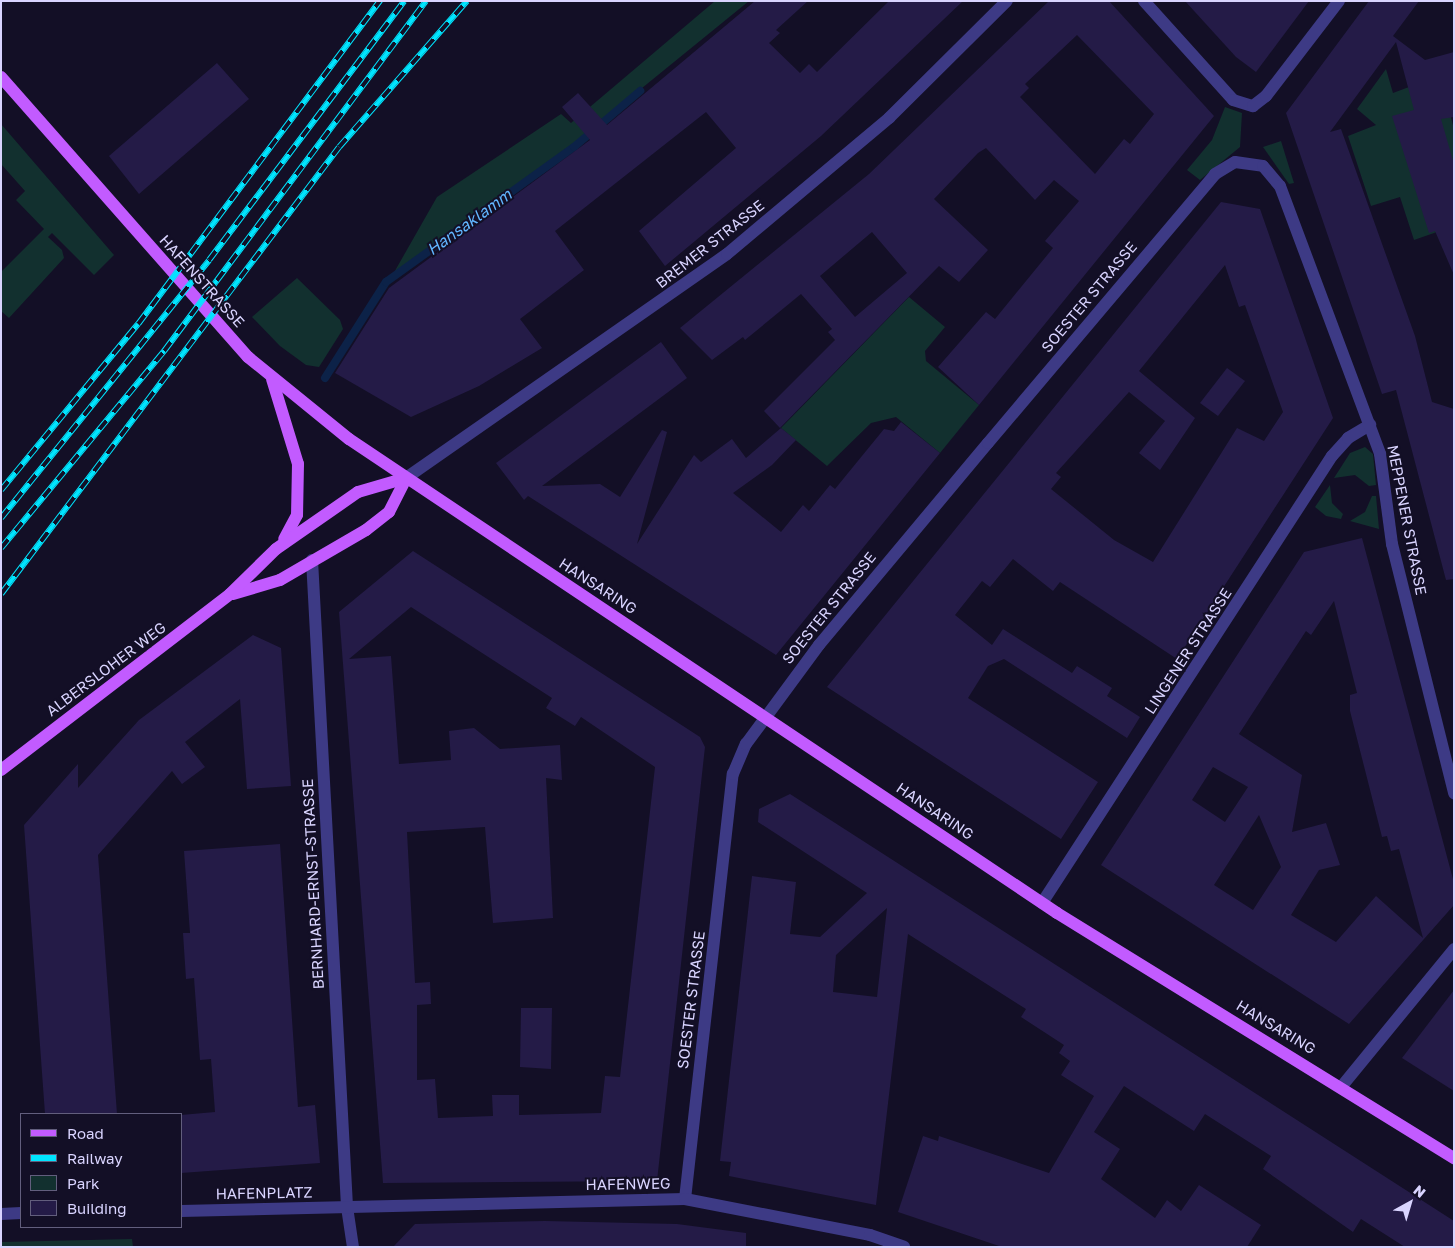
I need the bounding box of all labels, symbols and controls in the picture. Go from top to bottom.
water label: Hansaklamm [423,185,515,259]
street label: BREMER STRASSE [652,196,768,292]
street label: HAFENSTRASSE [156,231,248,331]
street label: SOESTER STRASSE [1037,238,1141,356]
street label: MEPPENER STRASSE [1384,443,1430,597]
street label: SOESTER STRASSE [778,548,880,668]
street label: HANSARING [556,554,640,618]
street label: LINGENER STRASSE [1141,585,1235,717]
street label: ALBERSLOHER WEG [43,618,169,720]
street label: BERNHARD-ERNST-STRASSE [299,778,327,990]
street label: HANSARING [893,779,977,843]
street label: SOESTER STRASSE [674,930,708,1070]
street label: HANSARING [1233,996,1319,1058]
legend [20,1113,182,1228]
text: Road [67,1124,104,1142]
text: Railway [67,1149,123,1167]
text: Park [67,1174,99,1192]
street label: HAFENWEG [585,1174,671,1194]
north arrow [1385,1178,1435,1228]
text: N [1410,1181,1429,1201]
street label: HAFENPLATZ [215,1183,313,1203]
text: Building [67,1199,127,1217]

